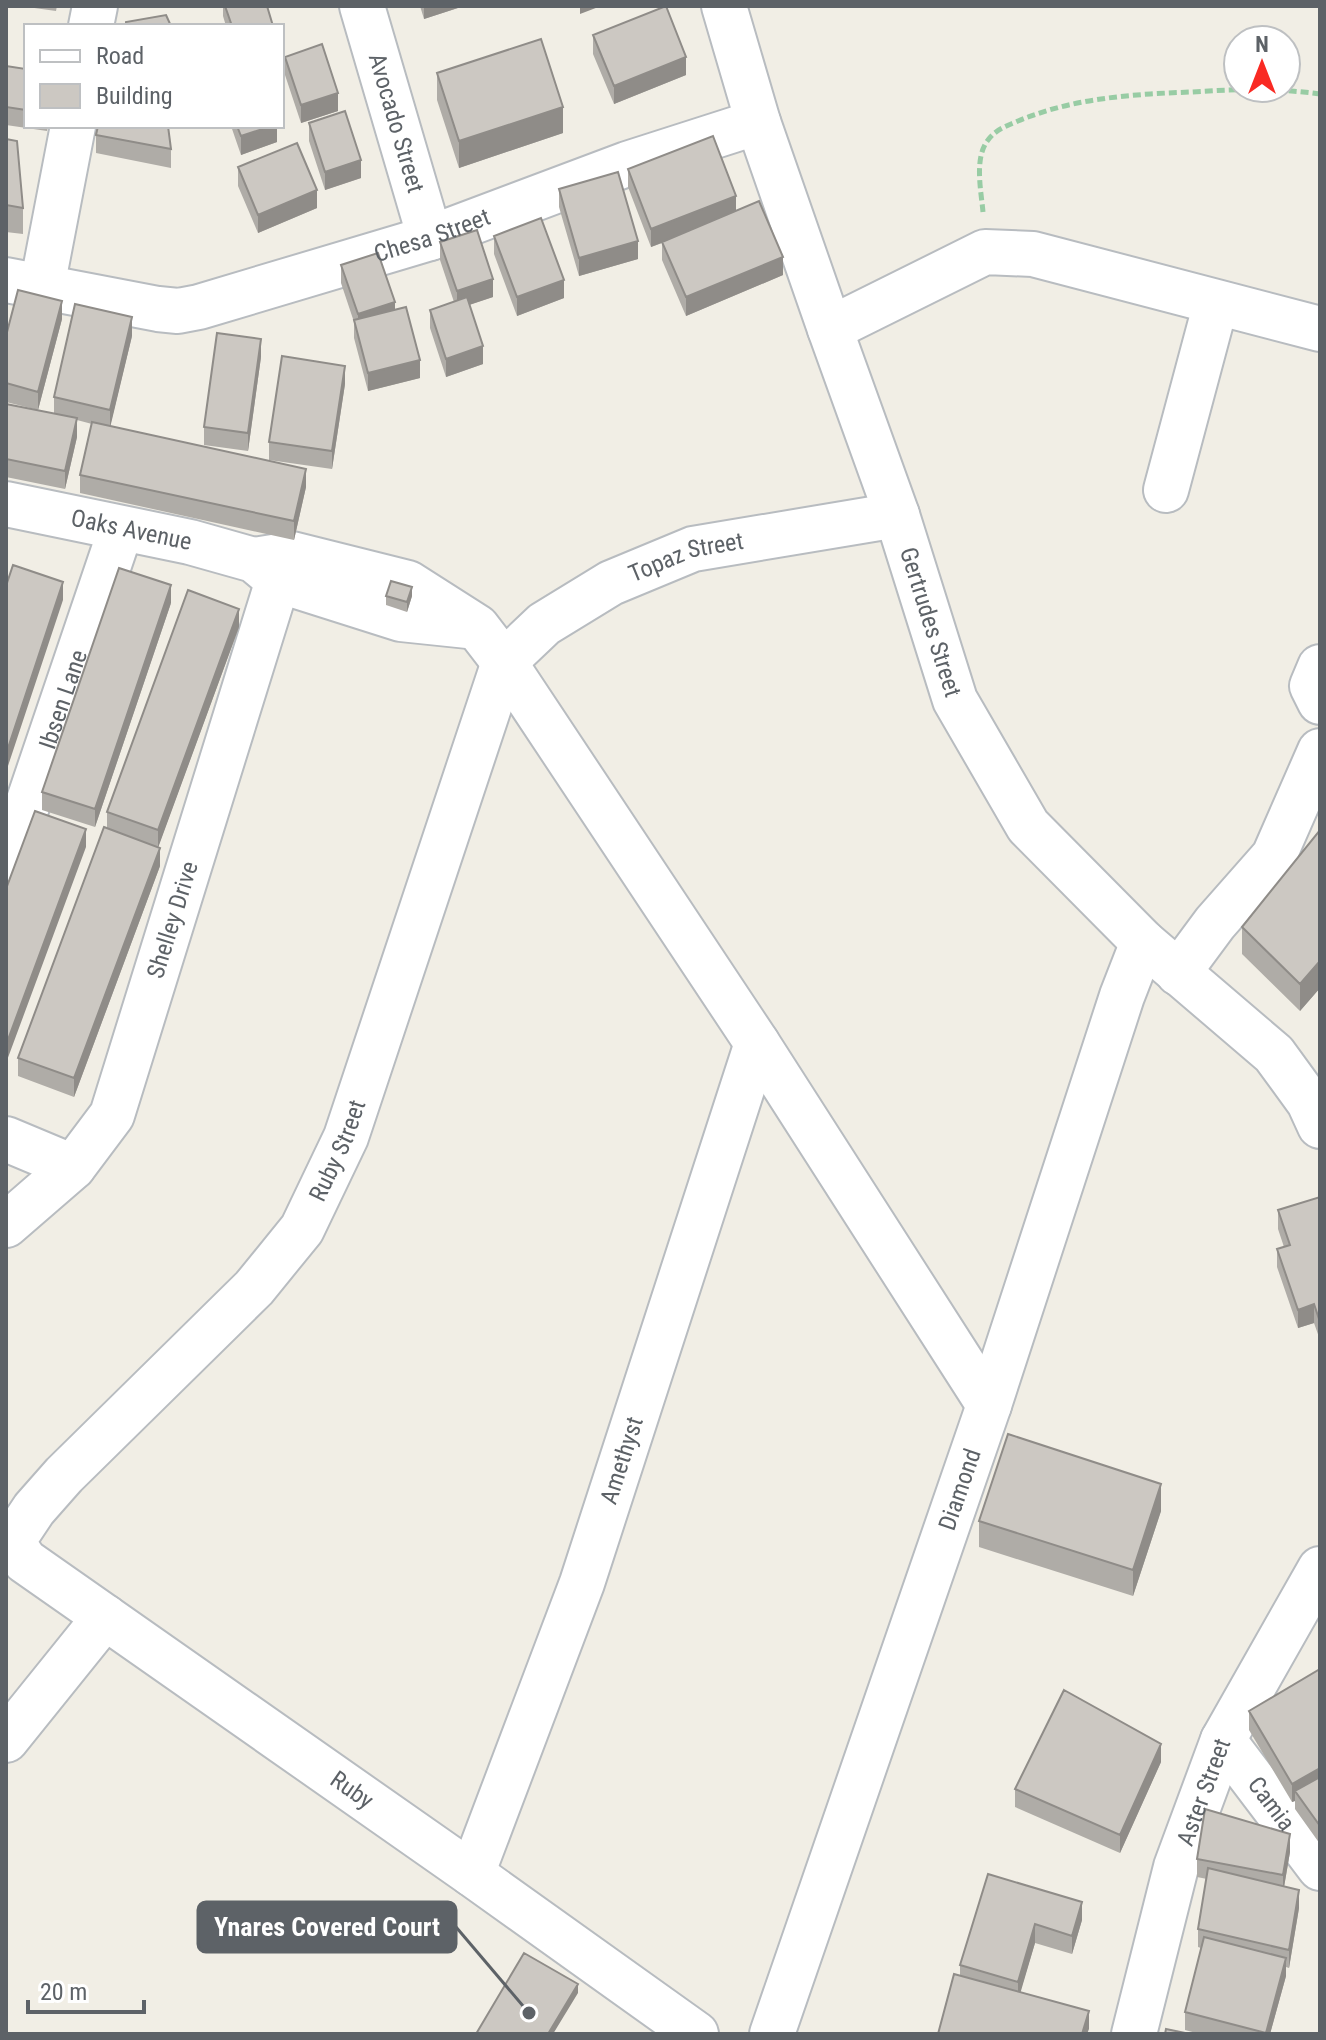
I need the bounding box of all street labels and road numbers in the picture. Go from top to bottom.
street label: Avocado Street [363,50,430,196]
street label: Chesa Street [371,203,494,268]
street label: Oaks Avenue [69,504,194,556]
street label: Topaz Street [625,527,745,588]
street label: Gertrudes Street [894,544,967,700]
street label: Ibsen Lane [33,646,93,753]
street label: Shelley Drive [141,858,204,982]
street label: Ruby Street [303,1096,371,1206]
street label: Amethyst [595,1413,649,1507]
street label: Diamond [933,1445,987,1534]
street label: Aster Street [1171,1735,1236,1850]
street label: Ruby [325,1765,379,1815]
street label: Camia [1242,1771,1301,1836]

